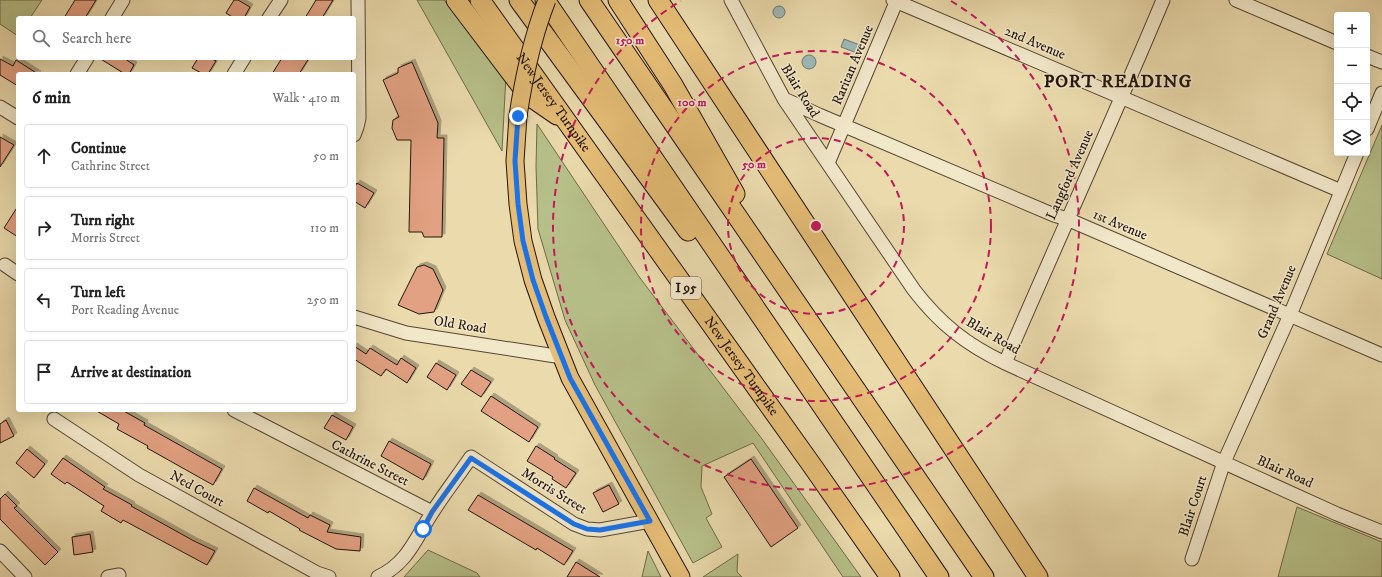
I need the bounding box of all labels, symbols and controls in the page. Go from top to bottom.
map controls [1334,12,1370,156]
button: + [1334,12,1370,48]
search box [16,16,356,60]
street label: Raritan Avenue [828,22,878,108]
street label: 2nd Avenue [1002,22,1068,64]
icon: search [30,27,52,49]
text: Search here [62,29,131,48]
text: 150 m [616,33,644,48]
button: − [1334,48,1370,84]
street label: New Jersey Turnpike [512,49,595,156]
street label: Blair Road [777,61,823,121]
district label: PORT READING [1044,71,1192,93]
button: locate [1334,84,1370,120]
text: 6 min [32,87,71,109]
text: Walk · 410 m [273,90,340,106]
text: 100 m [678,95,706,110]
route end [509,107,527,125]
button: layers [1334,120,1370,156]
street label: Langford Avenue [1042,127,1098,223]
text: Continue [71,139,126,158]
icon: ahead [33,145,55,167]
text: 50 m [313,148,339,164]
text: 50 m [741,157,766,172]
text: Cathrine Street [71,158,150,174]
street label: 1st Avenue [1090,205,1150,245]
text: Turn right [71,211,134,230]
icon: right [33,217,55,239]
centre of rings [809,219,823,233]
text: 110 m [310,220,339,236]
text: Morris Street [71,230,140,246]
street label: Grand Avenue [1253,262,1301,342]
road number: I 95 [671,277,701,299]
text: Turn left [71,283,125,302]
icon: left [33,289,55,311]
text: 250 m [307,292,339,308]
text: Port Reading Avenue [71,302,179,318]
street label: Old Road [432,312,488,338]
street label: New Jersey Turnpike [700,313,783,420]
street label: Blair Road [963,313,1023,359]
icon: arrive [33,361,55,383]
text: Arrive at destination [71,363,191,382]
street label: Cathrine Street [328,436,412,491]
street label: Blair Road [1254,452,1316,492]
street label: Morris Street [518,464,591,519]
street label: Ned Court [167,467,228,512]
street label: Blair Court [1175,473,1212,539]
route start [414,520,432,538]

